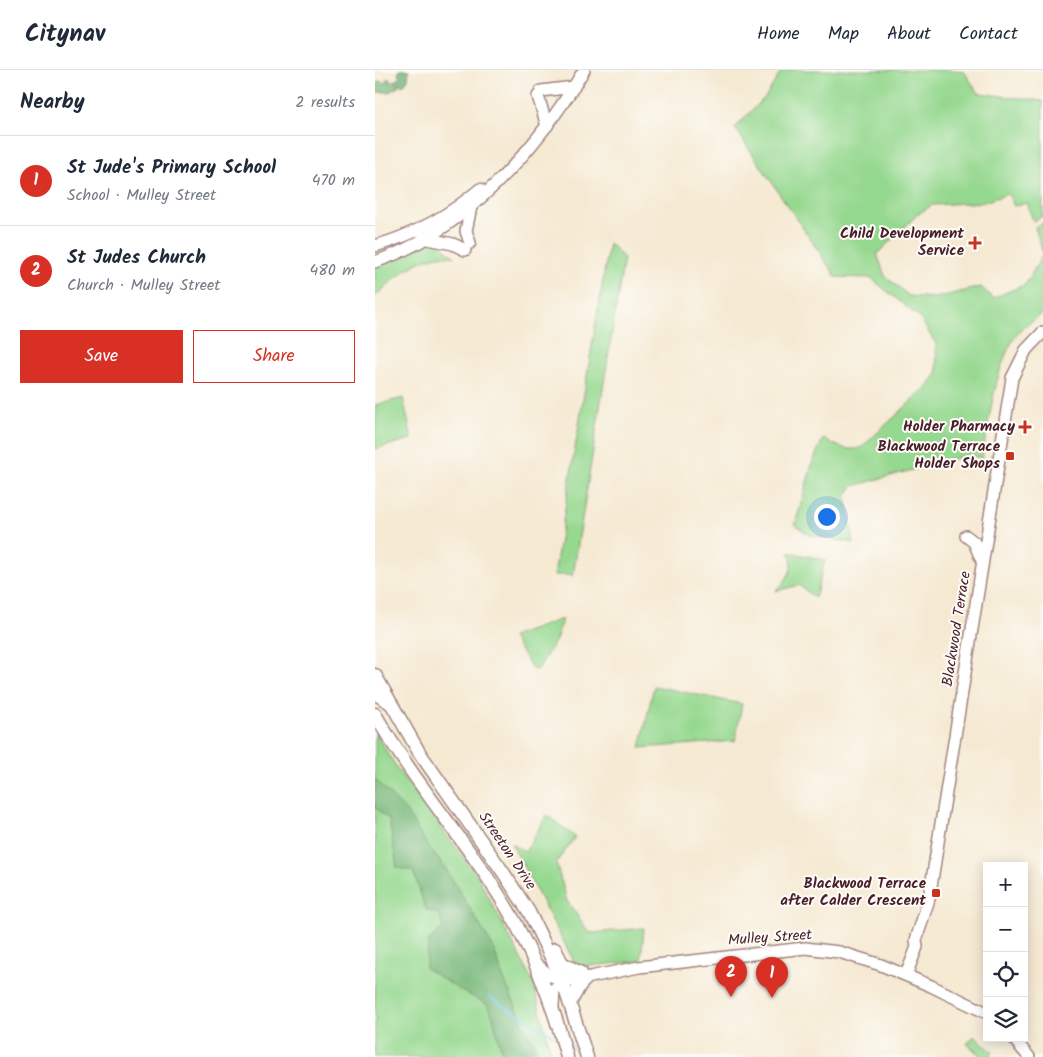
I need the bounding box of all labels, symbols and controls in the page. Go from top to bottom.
text: Citynav [25,15,105,54]
text: Home [757,20,800,49]
text: Map [828,20,859,49]
text: About [887,20,931,49]
text: Contact [959,20,1018,49]
text: Nearby [20,86,85,119]
text: 2 results [295,90,355,115]
text: St Jude's Primary School [67,153,276,183]
text: 1 [34,168,38,193]
text: 470 m [312,168,355,193]
text: School · Mulley Street [67,183,216,208]
place label: Child Development Service [840,222,965,263]
marker: Child Development Service [968,236,982,250]
text: St Judes Church [67,243,206,273]
text: 2 [31,258,41,283]
text: 480 m [309,258,355,283]
text: Church · Mulley Street [67,273,220,298]
button: Save [20,330,183,383]
button: Share [193,330,355,383]
place label: Holder Pharmacy [903,415,1015,439]
marker: Holder Pharmacy [1019,421,1031,433]
place label: Blackwood Terrace Holder Shops [877,435,1001,476]
marker: Blackwood Terrace Holder Shops [1004,450,1016,462]
your location [814,504,840,530]
street label: Blackwood Terrace [936,569,978,688]
street label: Streeton Drive [472,807,542,895]
map controls [983,862,1028,1042]
button: + [983,862,1028,907]
place label: Blackwood Terrace after Calder Crescent [780,872,927,913]
marker: Blackwood Terrace after Calder Crescent [930,887,942,899]
button: − [983,907,1028,952]
street label: Mulley Street [727,923,813,953]
button: locate [983,952,1028,997]
pin: 2 [715,956,747,997]
pin: 1 [756,957,788,998]
button: layers [983,997,1028,1042]

